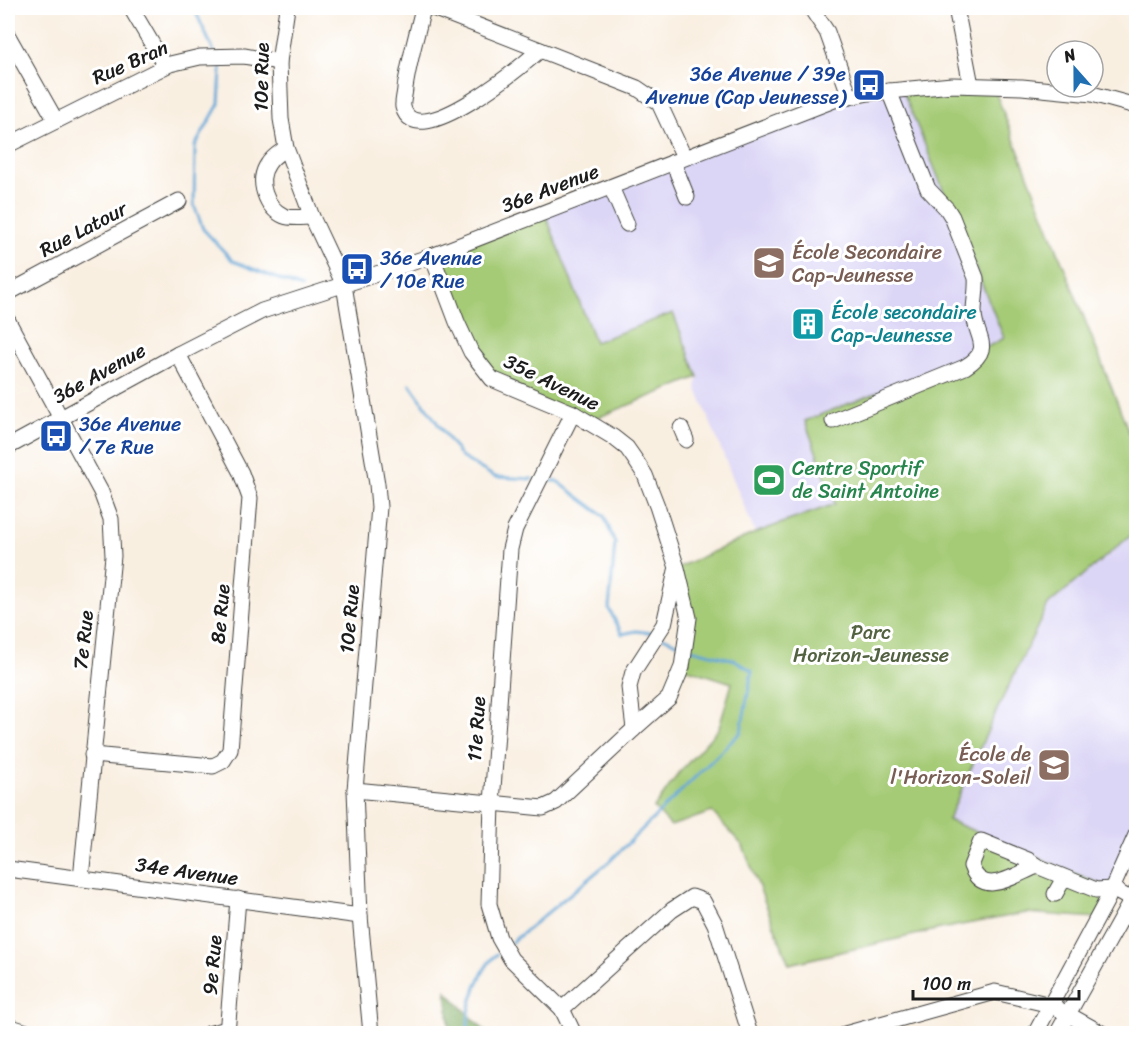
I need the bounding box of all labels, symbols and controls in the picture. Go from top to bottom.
street label: Rue Bran [86,30,174,95]
north arrow [1045,39,1105,99]
text: N [1058,40,1081,71]
street label: 10e Rue [243,42,280,112]
place label: 36e Avenue / 39e Avenue (Cap Jeunesse) [644,57,847,115]
bus stop icon: 36e Avenue / 39e Avenue (Cap Jeunesse) [851,67,887,103]
street label: 36e Avenue [496,154,604,223]
street label: Rue Latour [33,191,135,267]
place label: École Secondaire Cap-Jeunesse [792,235,942,293]
place label: 36e Avenue / 10e Rue [380,241,482,299]
school or university icon: École Secondaire Cap-Jeunesse [751,245,787,281]
bus stop icon: 36e Avenue / 10e Rue [339,251,375,287]
place label: École secondaire Cap-Jeunesse [831,295,977,353]
building icon: École secondaire Cap-Jeunesse [790,306,826,342]
street label: 36e Avenue [46,333,152,414]
street label: 35e Avenue [498,344,606,421]
place label: 36e Avenue / 7e Rue [79,407,181,465]
bus stop icon: 36e Avenue / 7e Rue [38,418,74,454]
place label: Centre Sportif de Saint Antoine [792,451,939,509]
sports icon: Centre Sportif de Saint Antoine [751,462,787,498]
street label: 8e Rue [200,582,241,645]
street label: 10e Rue [329,583,370,655]
street label: 7e Rue [63,608,104,671]
park label: Parc Horizon-Jeunesse [793,615,949,673]
street label: 11e Rue [457,695,496,763]
place label: École de l'Horizon-Soleil [890,737,1031,795]
school or university icon: École de l'Horizon-Soleil [1036,747,1072,783]
street label: 34e Avenue [133,847,241,896]
street label: 9e Rue [192,933,233,997]
scale bar [913,963,1080,1001]
text: 100 m [922,968,971,1000]

